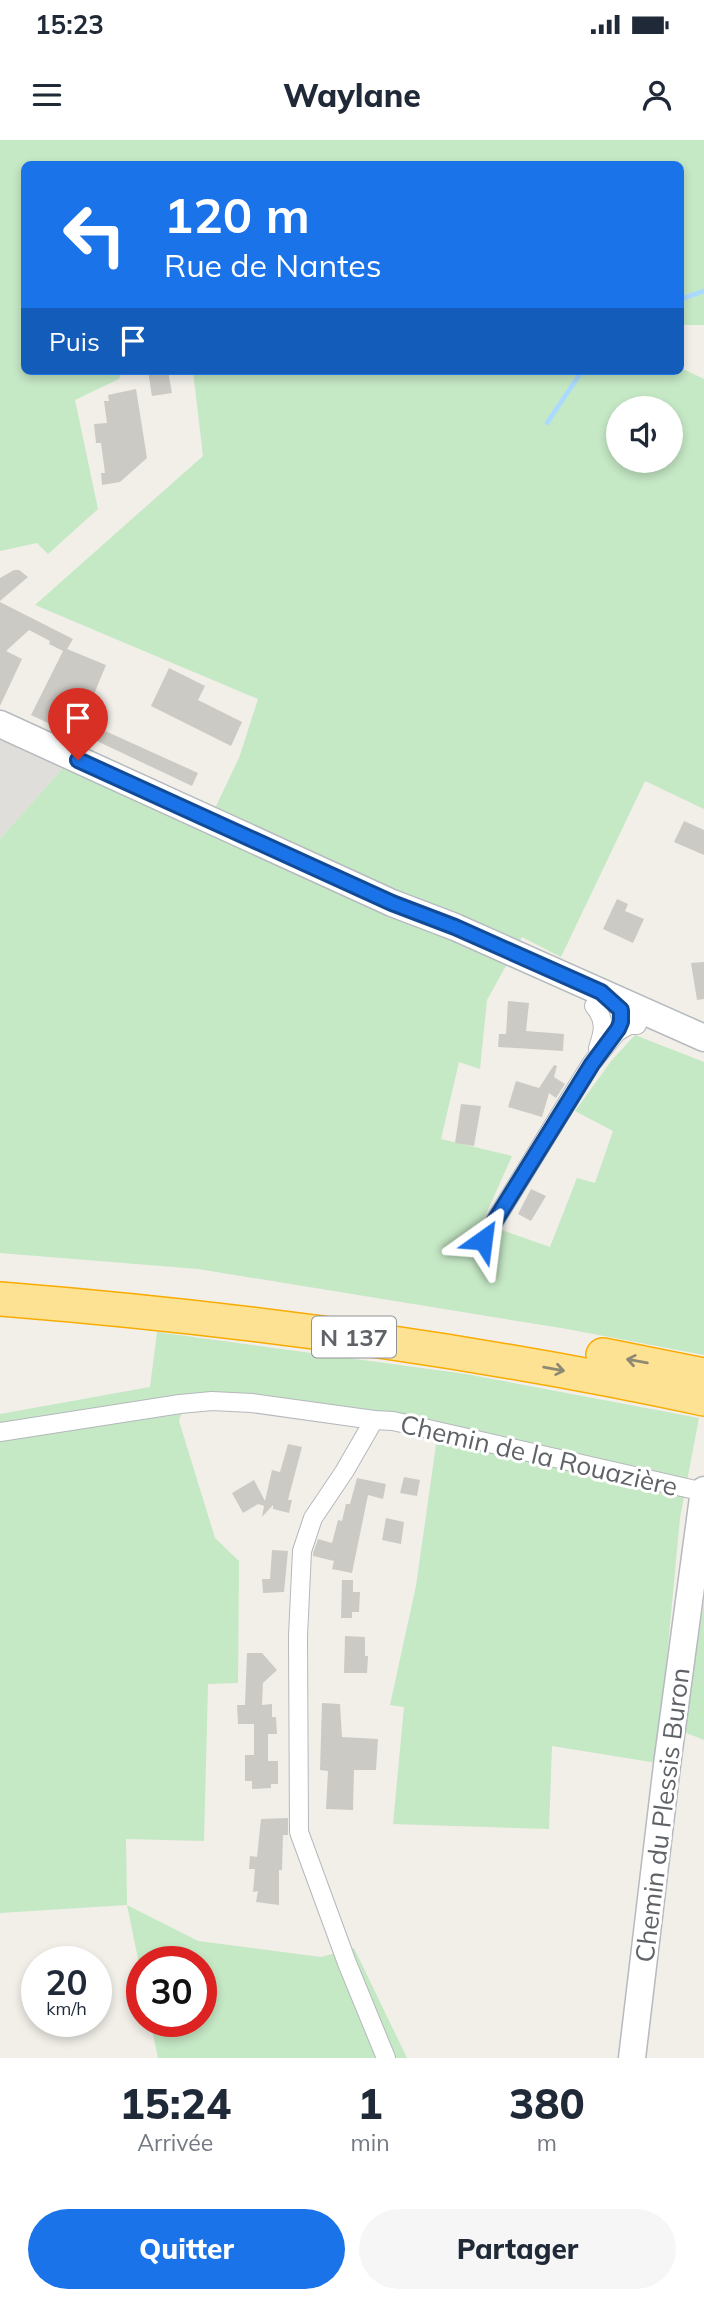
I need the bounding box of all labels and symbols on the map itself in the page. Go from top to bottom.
pin [48,688,108,760]
position arrow [446,1203,520,1277]
road number: N 137 [312,1316,396,1358]
one-way arrow [626,1354,649,1368]
one-way arrow [542,1363,565,1376]
street label: Chemin de la Rouazière [397,1407,681,1503]
street label: Chemin du Plessis Buron [628,1666,696,1964]
speed limit sign: 30 [126,1946,217,2037]

